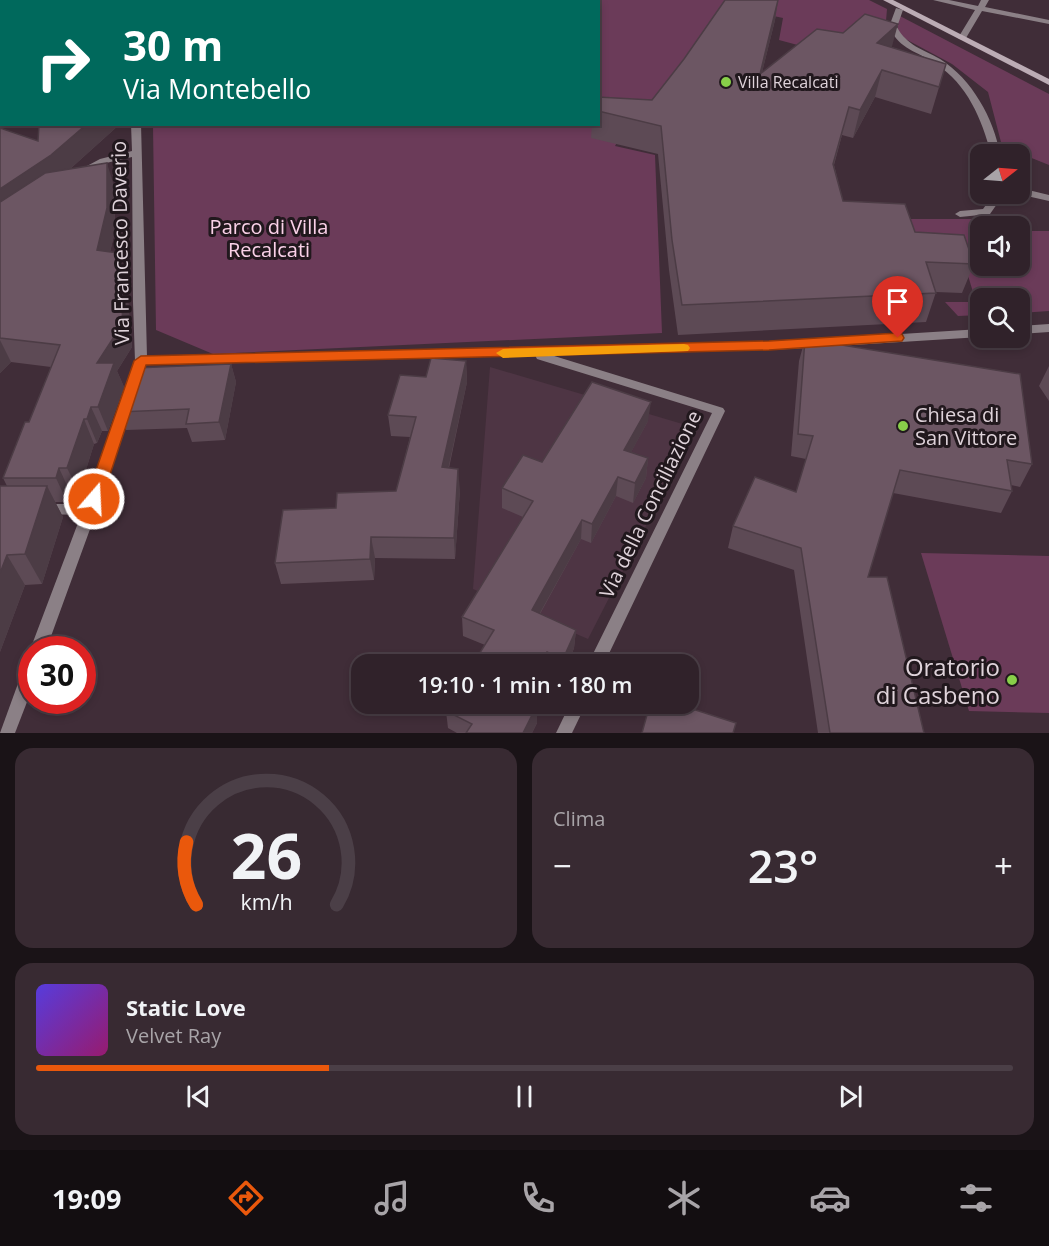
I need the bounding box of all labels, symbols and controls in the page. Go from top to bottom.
text: 30 m [123,16,223,73]
icon: right [24,24,102,102]
text: Via Montebello [123,70,311,107]
place label: Villa Recalcati [738,71,838,93]
marker: Villa Recalcati [719,75,733,89]
street label: Via Francesco Daverio [105,141,135,345]
north arrow [970,144,1030,204]
map controls [970,144,1030,348]
park label: Parco di Villa Recalcati [210,213,328,263]
button: sound [970,216,1030,276]
pin [872,276,923,338]
icon: arrive [881,285,914,318]
button: search [970,288,1030,348]
place label: Chiesa di San Vittore [915,401,1017,451]
street label: Via della Conciliazione [593,406,707,602]
marker: Chiesa di San Vittore [896,419,910,433]
position arrow [62,467,126,531]
speed limit sign: 30 [18,636,96,714]
place label: Oratorio di Casbeno [876,650,1000,711]
text: 19:10 · 1 min · 180 m [417,669,633,699]
marker: Oratorio di Casbeno [1005,673,1019,687]
text: Clima [553,805,605,832]
text: 26 [230,812,302,897]
text: 23° [748,835,818,896]
text: − [553,843,572,888]
text: + [994,843,1013,888]
text: km/h [240,887,292,916]
text: Static Love [126,992,246,1022]
text: Velvet Ray [126,1022,221,1049]
icon: previous [182,1080,215,1113]
icon: pause [508,1080,541,1113]
icon: next [834,1080,867,1113]
icon: directions [225,1177,267,1219]
icon: music [371,1177,413,1219]
icon: phone [517,1177,559,1219]
icon: climate [663,1177,705,1219]
icon: car [809,1177,851,1219]
icon: filters [955,1177,997,1219]
text: 19:09 [52,1180,121,1217]

